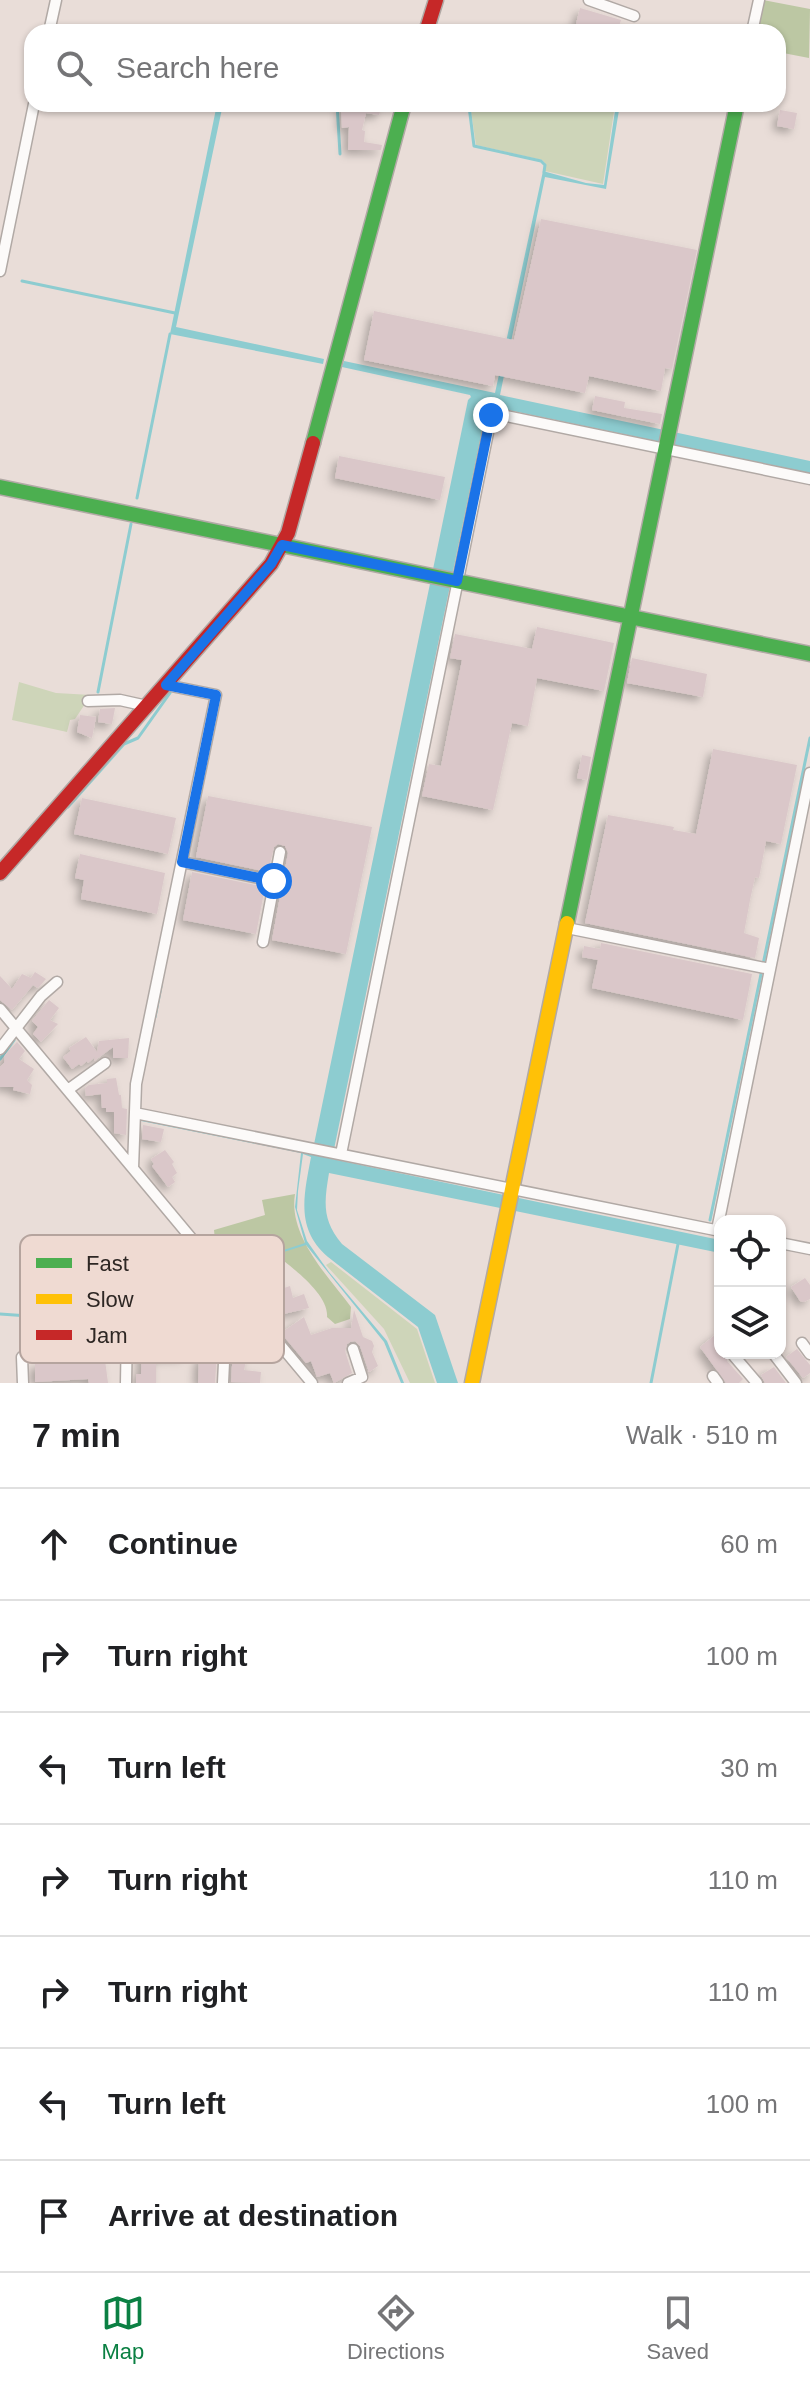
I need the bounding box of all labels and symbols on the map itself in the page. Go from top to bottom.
route end [473,397,509,433]
route start [256,863,292,899]
legend [20,1235,284,1363]
text: Fast [86,1251,129,1276]
text: Slow [86,1287,134,1312]
text: Jam [86,1323,128,1348]

